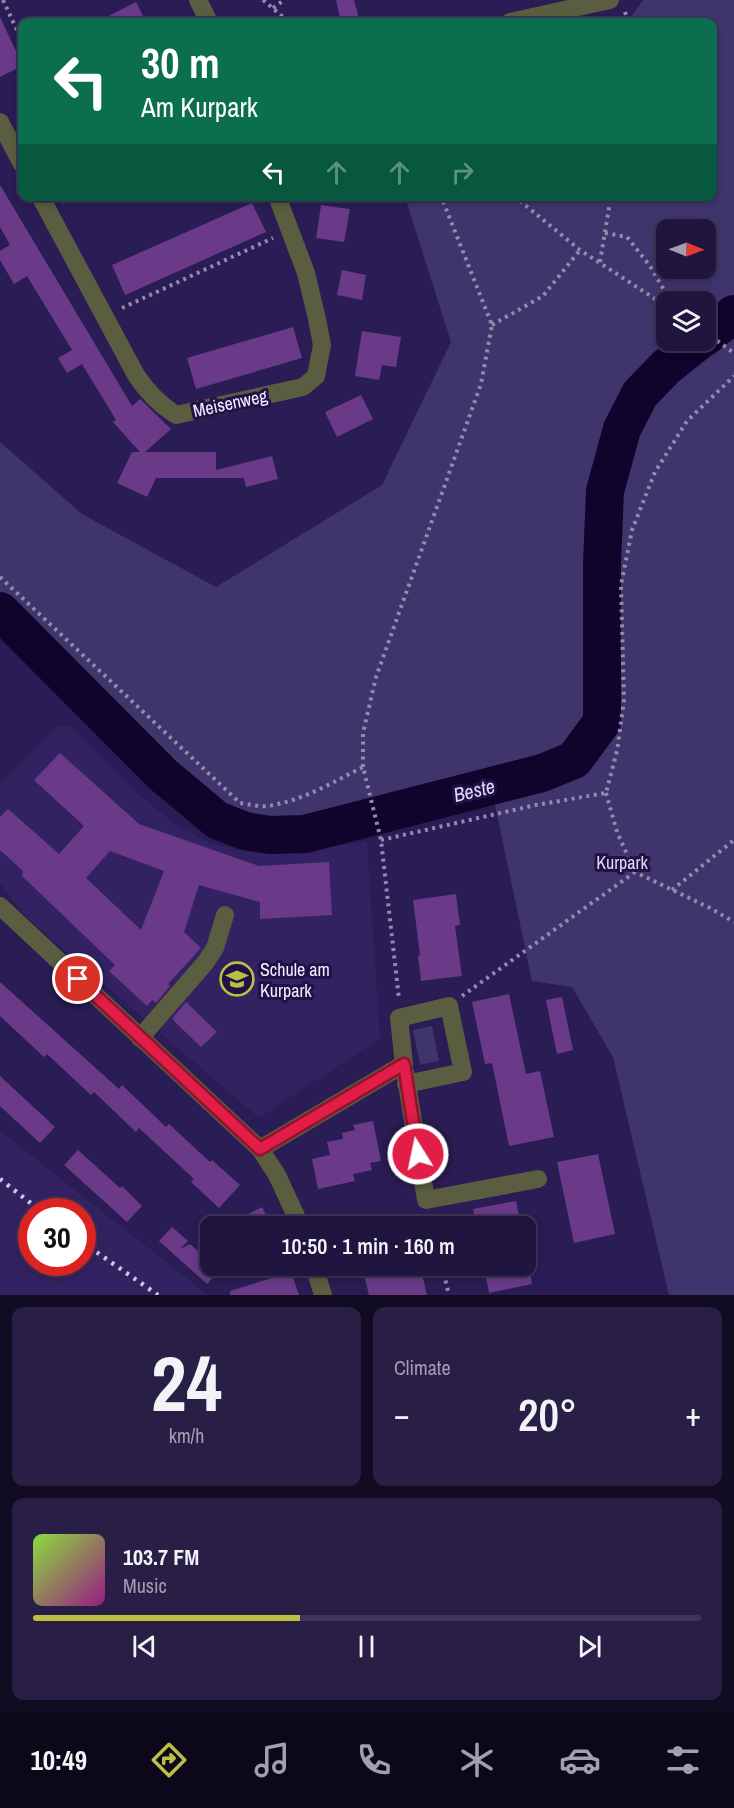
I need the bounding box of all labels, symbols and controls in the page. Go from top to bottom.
text: 30 m [141,35,220,91]
icon: left [42,42,120,120]
text: Am Kurpark [141,89,258,125]
icon: left [257,156,290,189]
icon: ahead [320,156,353,189]
icon: ahead [383,156,416,189]
icon: right [446,156,479,189]
north arrow [656,219,716,279]
map controls [656,219,716,351]
button: layers [656,291,716,351]
street label: Meisenweg [190,383,270,423]
water label: Beste [450,772,498,808]
park label: Kurpark [596,850,648,875]
pin [52,953,103,1004]
place label: Schule am Kurpark [260,957,330,1003]
school or university icon: Schule am Kurpark [219,961,255,997]
icon: arrive [61,962,94,995]
position arrow [386,1122,450,1186]
speed limit sign: 30 [18,1198,96,1276]
text: 10:50 · 1 min · 160 m [281,1231,455,1261]
text: 24 [151,1330,222,1435]
text: Climate [394,1354,451,1381]
text: 20° [518,1384,577,1445]
text: − [394,1392,410,1436]
text: + [685,1392,701,1436]
text: km/h [169,1422,204,1449]
text: 103.7 FM [123,1542,199,1572]
text: Music [123,1572,167,1599]
icon: previous [128,1630,161,1663]
icon: pause [350,1630,383,1663]
icon: next [573,1630,606,1663]
icon: directions [148,1739,190,1781]
icon: music [251,1739,293,1781]
icon: phone [353,1739,395,1781]
icon: climate [456,1739,498,1781]
icon: car [559,1739,601,1781]
icon: filters [662,1739,704,1781]
text: 10:49 [30,1742,87,1778]

